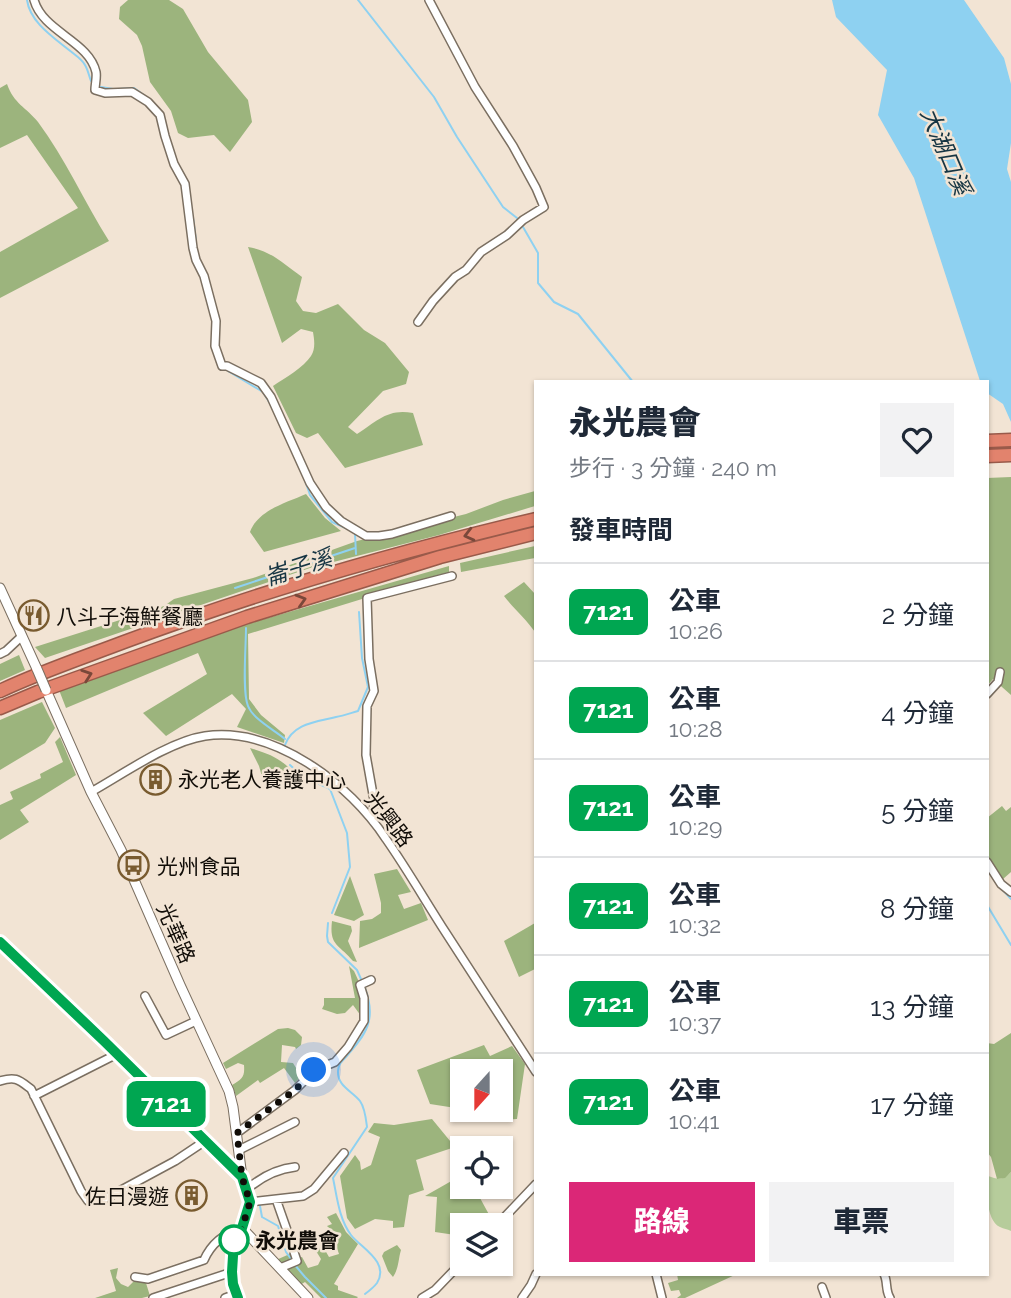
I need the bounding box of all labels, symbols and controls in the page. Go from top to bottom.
water label: 大湖口溪 [916,103,978,201]
text: 永光農會 [569,403,701,442]
button: heart [880,403,954,477]
text: 步行 · 3 分鐘 · 240 m [569,454,777,481]
text: 發車時間 [569,515,673,545]
one-way arrow [463,526,475,541]
water label: 崙子溪 [261,543,338,591]
text: 公車 [669,586,721,616]
one-way arrow [295,593,307,608]
text: 7121 [583,597,634,626]
restaurant icon: 八斗子海鮮餐廳 [16,599,50,633]
text: 2 分鐘 [882,600,954,630]
place label: 八斗子海鮮餐廳 [56,604,203,629]
text: 10:26 [669,617,723,644]
one-way arrow [80,669,92,683]
text: 公車 [669,684,721,714]
text: 7121 [583,695,634,724]
text: 4 分鐘 [881,698,954,728]
text: 10:28 [669,715,723,742]
building icon: 永光老人養護中心 [138,762,172,796]
place label: 永光老人養護中心 [178,767,346,792]
text: 公車 [669,782,721,812]
street label: 光興路 [360,786,418,852]
text: 7121 [583,793,634,822]
text: 5 分鐘 [881,796,954,826]
text: 10:29 [669,813,722,840]
bus stop icon: 光州食品 [117,849,151,883]
place label: 光州食品 [157,854,241,879]
text: 公車 [669,880,721,910]
text: 7121 [583,891,634,920]
text: 8 分鐘 [880,894,954,924]
street label: 光華路 [152,899,200,967]
text: 10:32 [669,911,721,938]
text: 公車 [669,978,721,1008]
text: 7121 [583,989,634,1018]
text: 13 分鐘 [870,992,954,1022]
text: 10:37 [669,1009,721,1036]
your location [296,1052,331,1087]
north arrow [450,1059,513,1122]
map controls [450,1059,513,1276]
text: 公車 [669,1076,721,1106]
line badge: 7121 [117,1081,215,1127]
text: 7121 [583,1087,634,1116]
text: 7121 [141,1089,191,1118]
text: 17 分鐘 [870,1090,954,1120]
text: 10:41 [669,1107,719,1134]
button: locate [450,1136,513,1199]
building icon: 佐日漫遊 [175,1179,209,1213]
button: 路線 [569,1182,755,1262]
button: 車票 [769,1182,954,1262]
place label: 佐日漫遊 [85,1184,169,1209]
button: layers [450,1213,513,1276]
marker: 永光農會 [219,1225,249,1255]
place label: 永光農會 [255,1228,339,1253]

